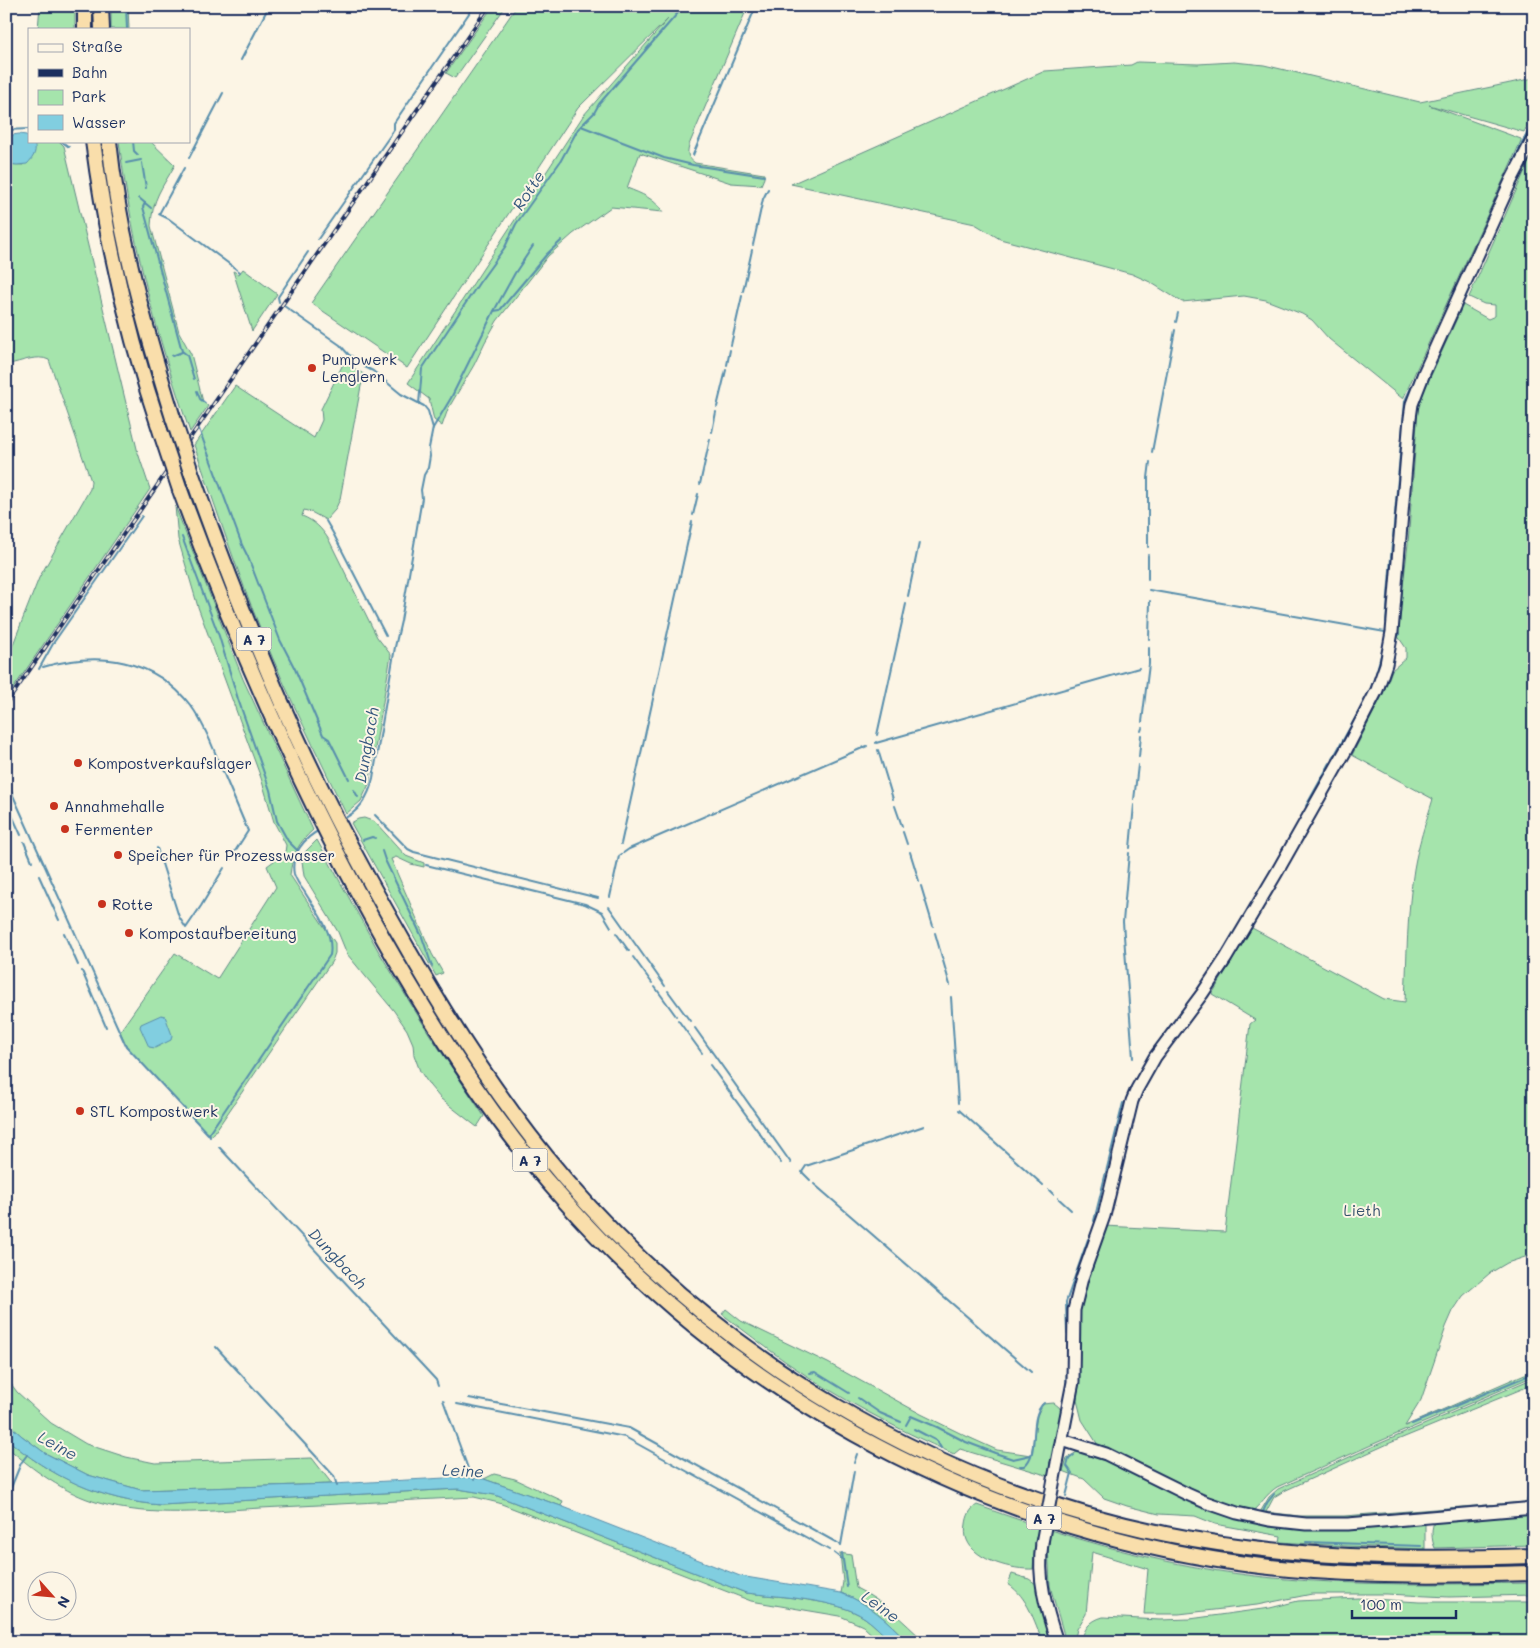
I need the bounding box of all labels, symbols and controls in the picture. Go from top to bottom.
legend [28,28,190,142]
text: Straße [72,36,123,56]
text: Bahn [72,62,107,82]
text: Park [72,86,106,106]
text: Wasser [72,112,126,132]
water label: Rotte [507,166,549,214]
place label: Pumpwerk Lenglern [322,349,397,386]
marker: Pumpwerk Lenglern [306,362,318,374]
road number: A 7 [236,628,272,650]
water label: Dungbach [349,706,383,784]
place label: Kompostverkaufslager [88,753,252,773]
marker: Kompostverkaufslager [72,757,84,769]
place label: Annahmehalle [64,796,165,816]
marker: Annahmehalle [48,800,60,812]
place label: Fermenter [75,819,153,839]
marker: Fermenter [59,823,71,835]
place label: Speicher für Prozesswasser [128,845,335,865]
marker: Speicher für Prozesswasser [112,849,124,861]
place label: Rotte [112,894,153,914]
marker: Rotte [96,898,108,910]
place label: Kompostaufbereitung [139,923,297,943]
marker: Kompostaufbereitung [123,927,135,939]
place label: STL Kompostwerk [90,1101,218,1121]
marker: STL Kompostwerk [74,1105,86,1117]
road number: A 7 [512,1148,548,1172]
park label: Lieth [1344,1200,1380,1220]
water label: Dungbach [304,1223,372,1293]
water label: Leine [35,1426,82,1464]
water label: Leine [441,1458,485,1482]
road number: A 7 [1026,1506,1062,1530]
north arrow [28,1570,78,1620]
water label: Leine [858,1585,904,1627]
scale bar [1352,1588,1456,1620]
text: N [53,1593,75,1611]
text: 100 m [1360,1594,1402,1614]

